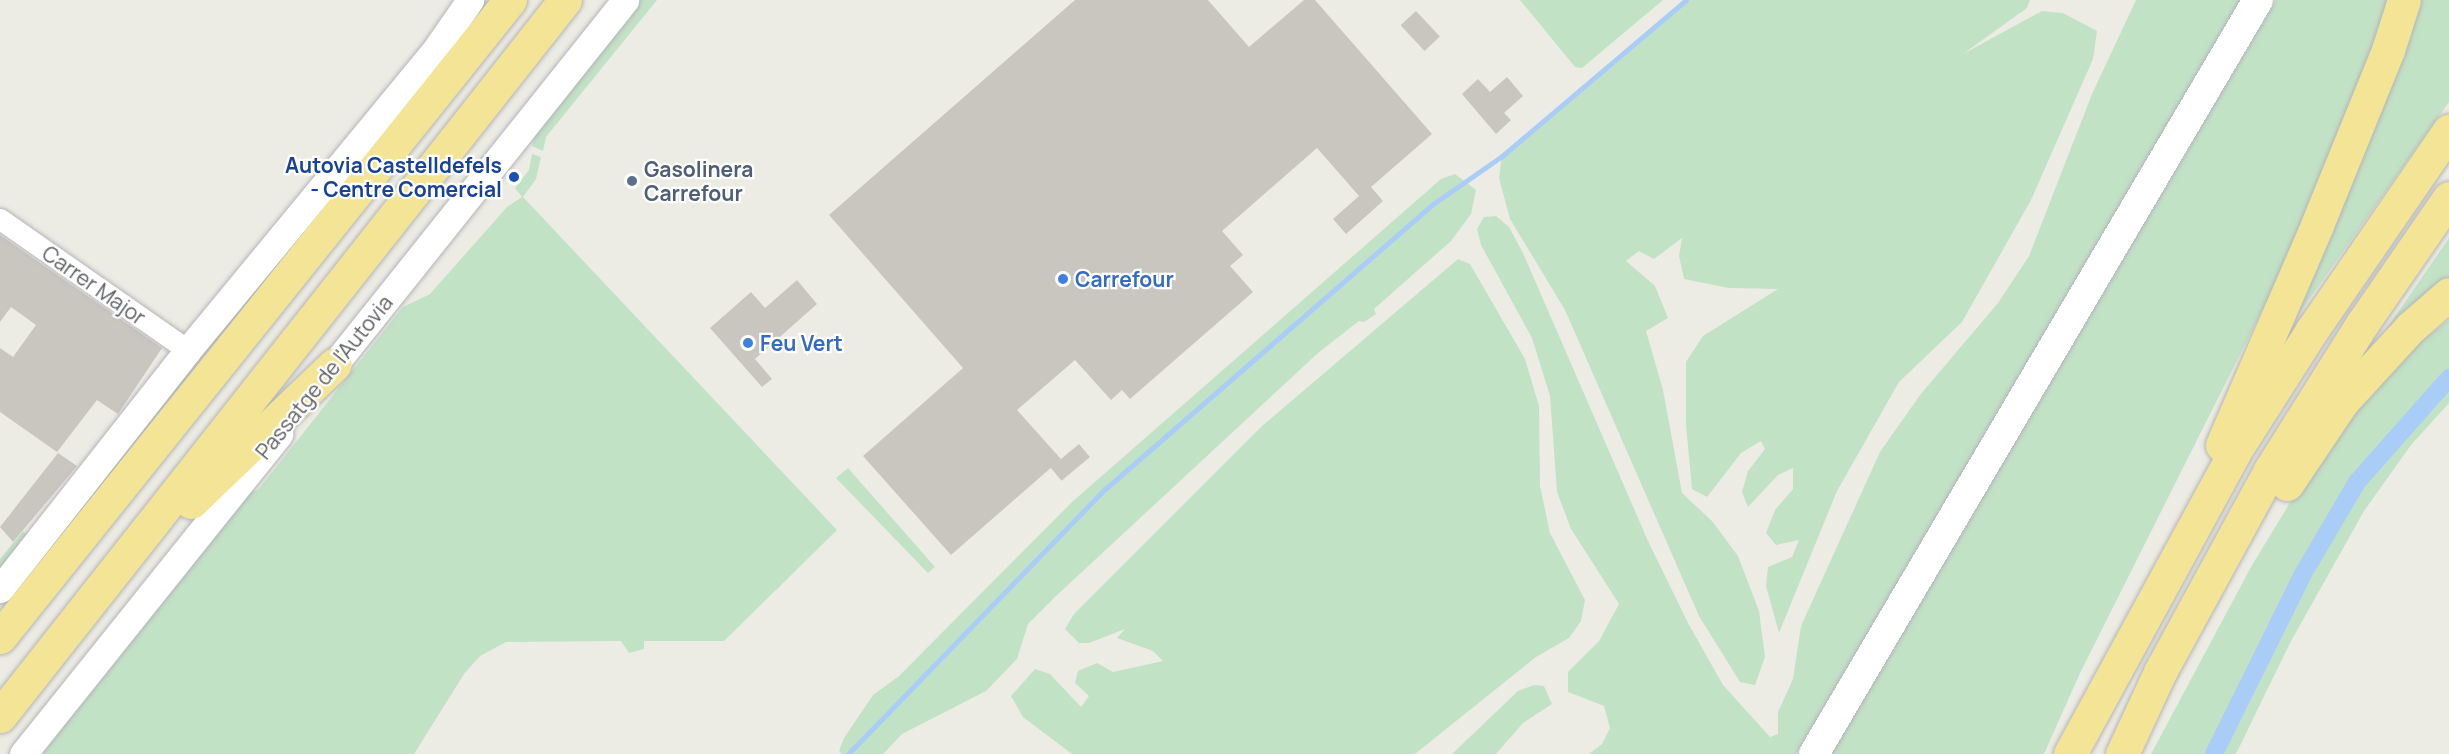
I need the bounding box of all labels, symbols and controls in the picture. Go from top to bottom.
place label: Autovia Castelldefels - Centre Comercial [285,152,502,202]
place label: Gasolinera Carrefour [644,156,753,206]
marker: Autovia Castelldefels - Centre Comercial [507,170,521,184]
marker: Gasolinera Carrefour [625,174,639,188]
street label: Carrer Major [38,240,150,330]
place label: Carrefour [1075,266,1174,292]
marker: Carrefour [1056,272,1070,286]
street label: Passatge de l'Autovia [250,290,398,464]
place label: Feu Vert [760,330,843,356]
marker: Feu Vert [741,336,755,350]

